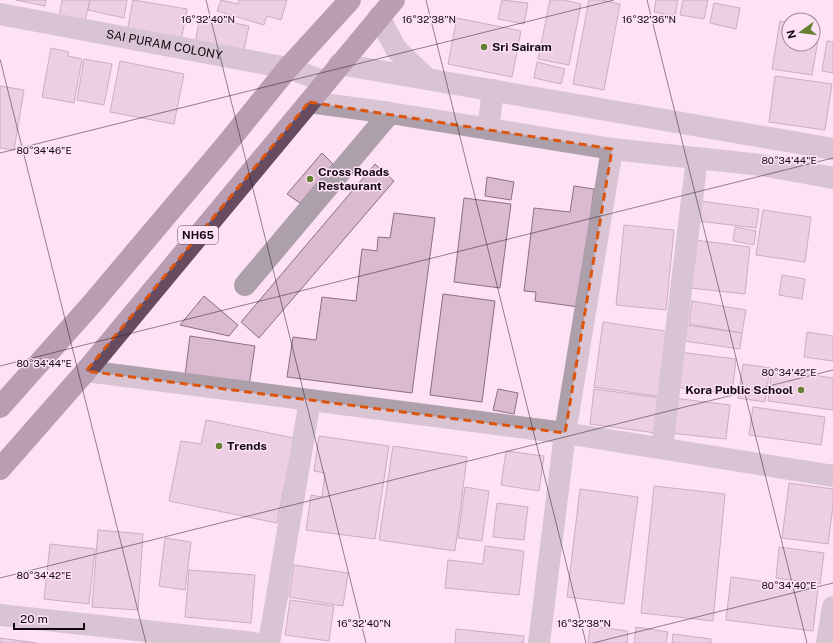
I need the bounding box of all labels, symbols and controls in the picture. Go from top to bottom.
north arrow [781,12,821,52]
text: 16°32'40"N [181,13,235,25]
text: 16°32'38"N [402,13,456,25]
text: 16°32'36"N [622,13,676,25]
street label: SAI PURAM COLONY [105,27,224,63]
text: N [784,29,798,40]
place label: Sri Sairam [492,40,552,54]
marker: Sri Sairam [479,42,489,52]
text: 80°34'46"E [16,144,72,156]
text: 80°34'44"E [761,154,817,166]
place label: Cross Roads Restaurant [318,165,389,193]
marker: Cross Roads Restaurant [305,174,315,184]
road number: NH65 [178,226,218,244]
text: 80°34'44"E [16,357,72,369]
text: 80°34'42"E [762,366,816,378]
place label: Kora Public School [685,383,793,397]
marker: Kora Public School [796,385,806,395]
place label: Trends [227,439,267,453]
marker: Trends [214,441,224,451]
text: 80°34'42"E [17,569,71,581]
text: 80°34'40"E [761,579,817,591]
scale bar [14,605,84,631]
text: 20 m [20,612,48,626]
text: 16°32'40"N [337,617,391,629]
text: 16°32'38"N [557,617,611,629]

